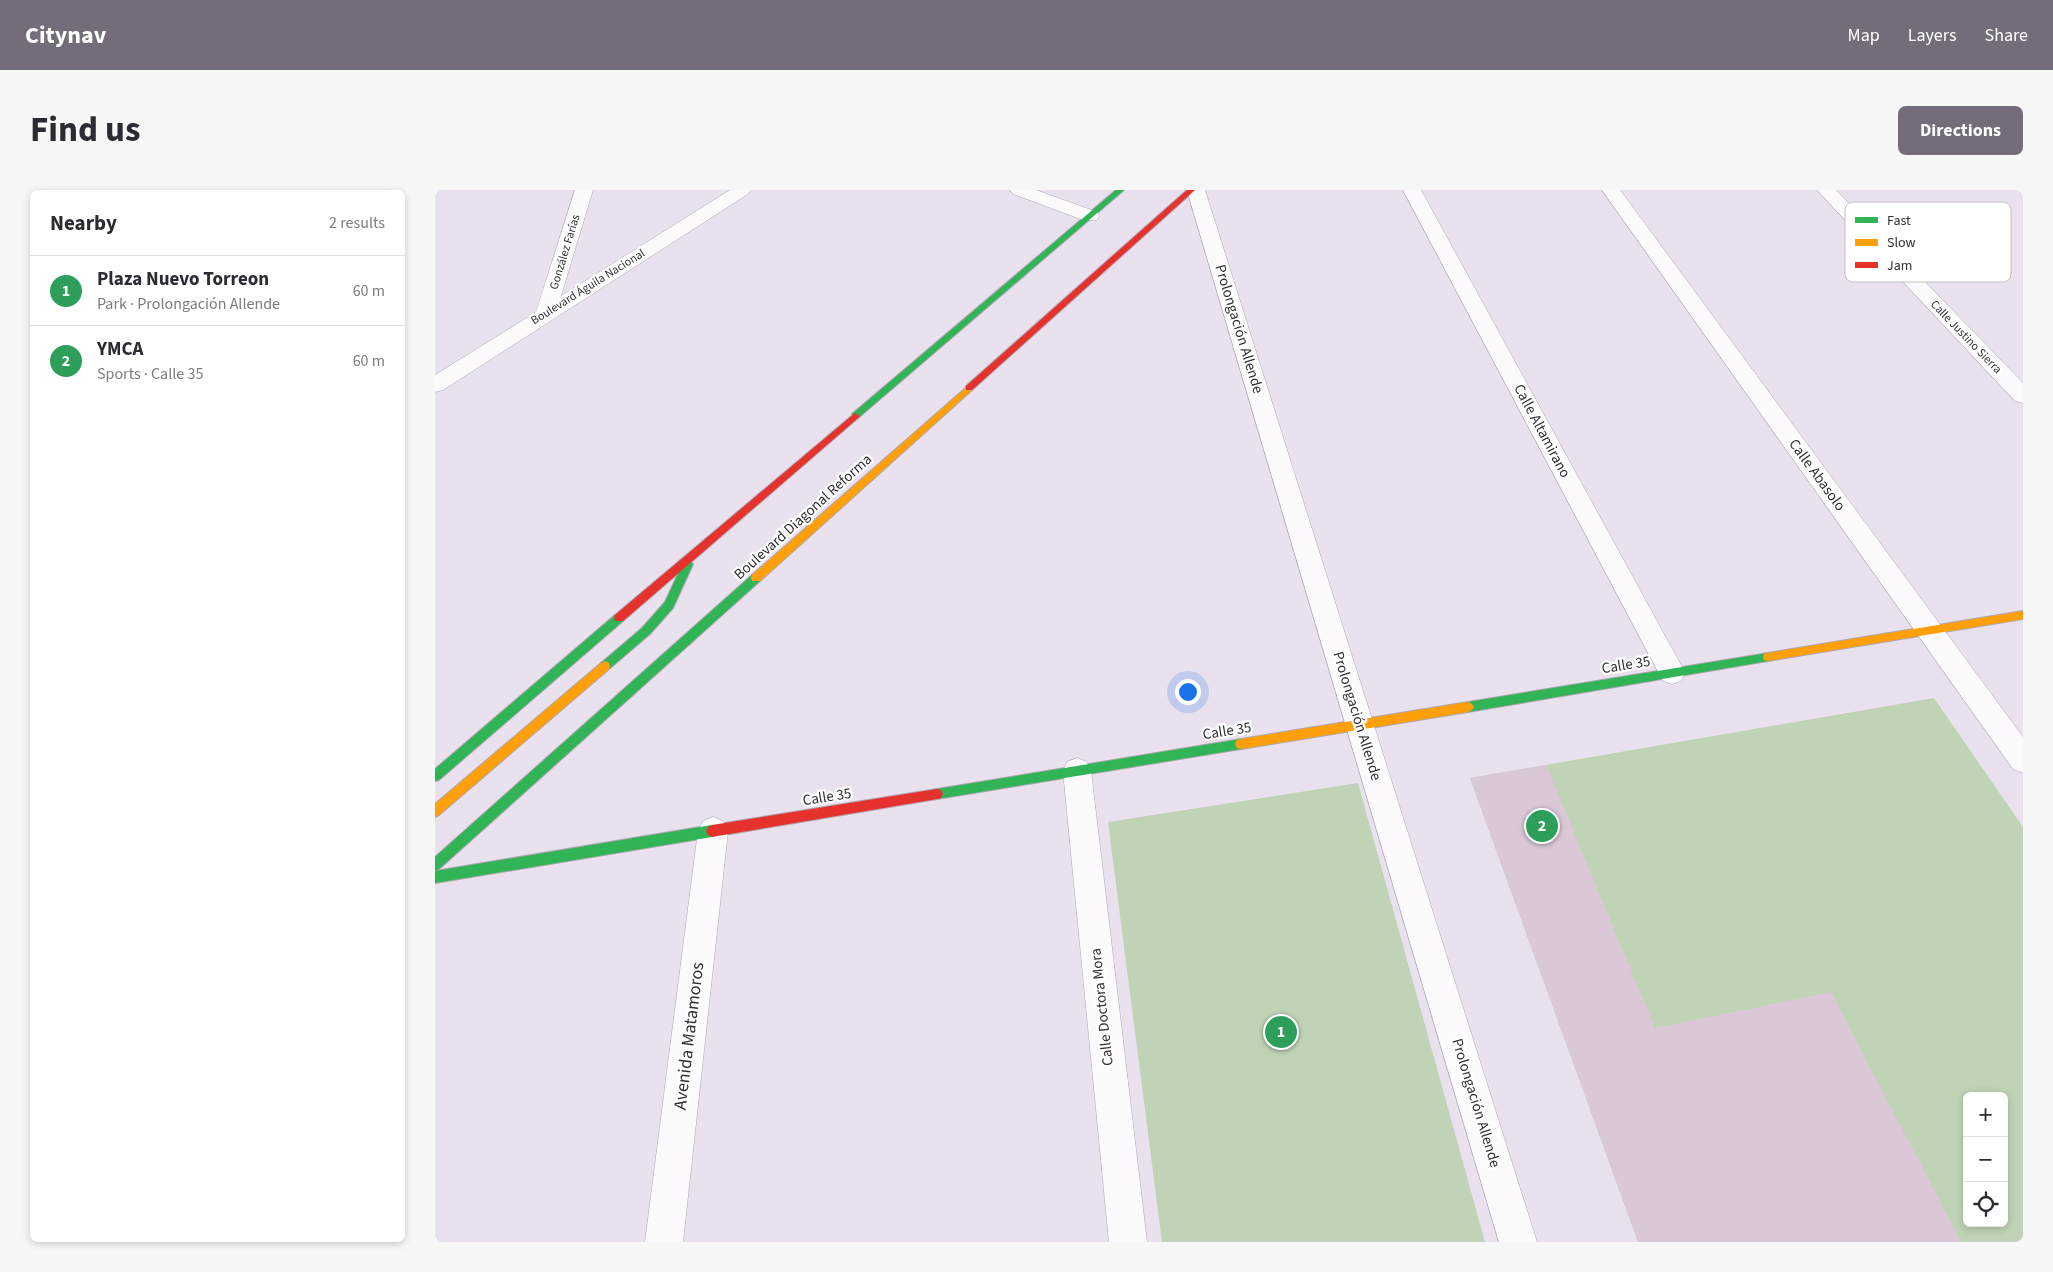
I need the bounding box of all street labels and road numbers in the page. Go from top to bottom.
street label: González Farías [546,212,584,292]
street label: Boulevard Águila Nacional [528,245,648,329]
street label: Prolongación Allende [1209,262,1269,396]
street label: Calle Justino Sierra [1926,296,2006,378]
street label: Calle Altamirano [1508,380,1576,482]
street label: Calle Abasolo [1784,435,1850,515]
street label: Boulevard Diagonal Reforma [729,449,877,585]
street label: Prolongación Allende [1327,649,1387,783]
street label: Calle 35 [1600,651,1652,679]
street label: Calle 35 [1201,717,1253,745]
street label: Calle 35 [801,783,853,811]
street label: Calle Doctora Mora [1085,947,1119,1067]
street label: Avenida Matamoros [668,961,710,1111]
street label: Prolongación Allende [1446,1036,1506,1170]

